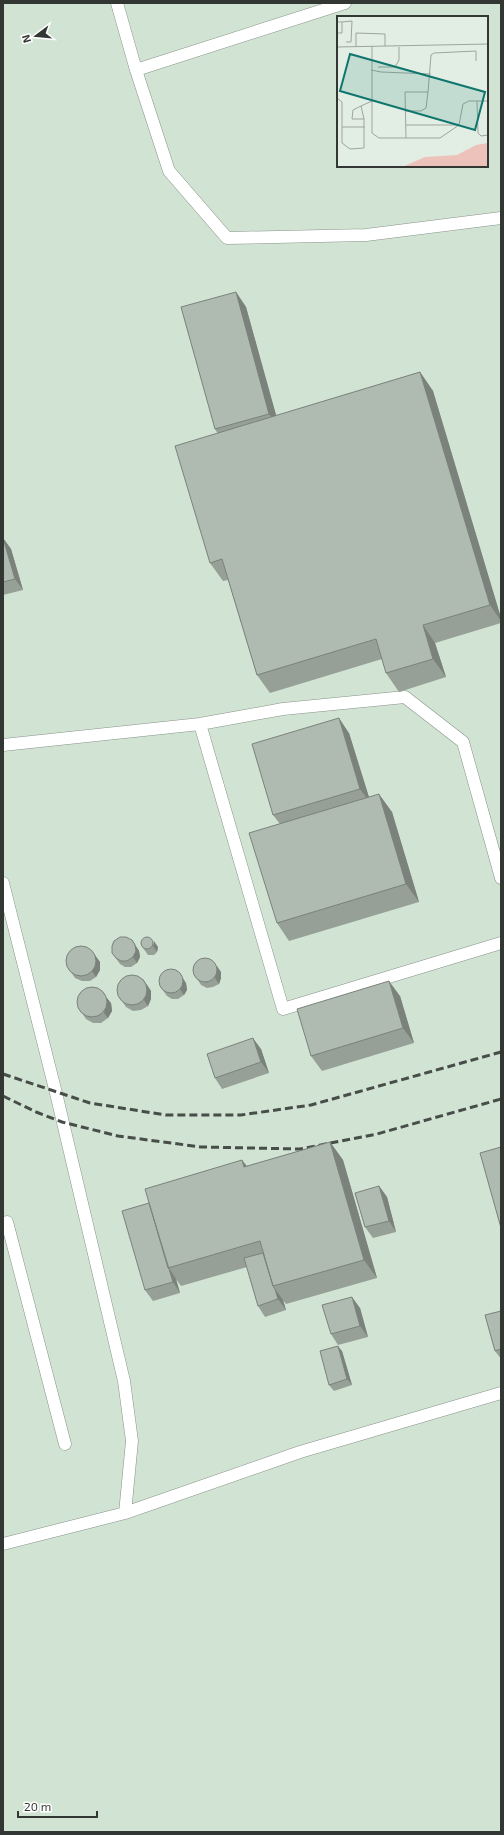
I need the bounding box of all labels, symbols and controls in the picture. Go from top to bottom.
north arrow [16,16,56,56]
inset map [337,16,488,167]
text: N [19,33,33,45]
scale bar [18,1793,97,1819]
text: 20 m [24,1799,51,1813]

